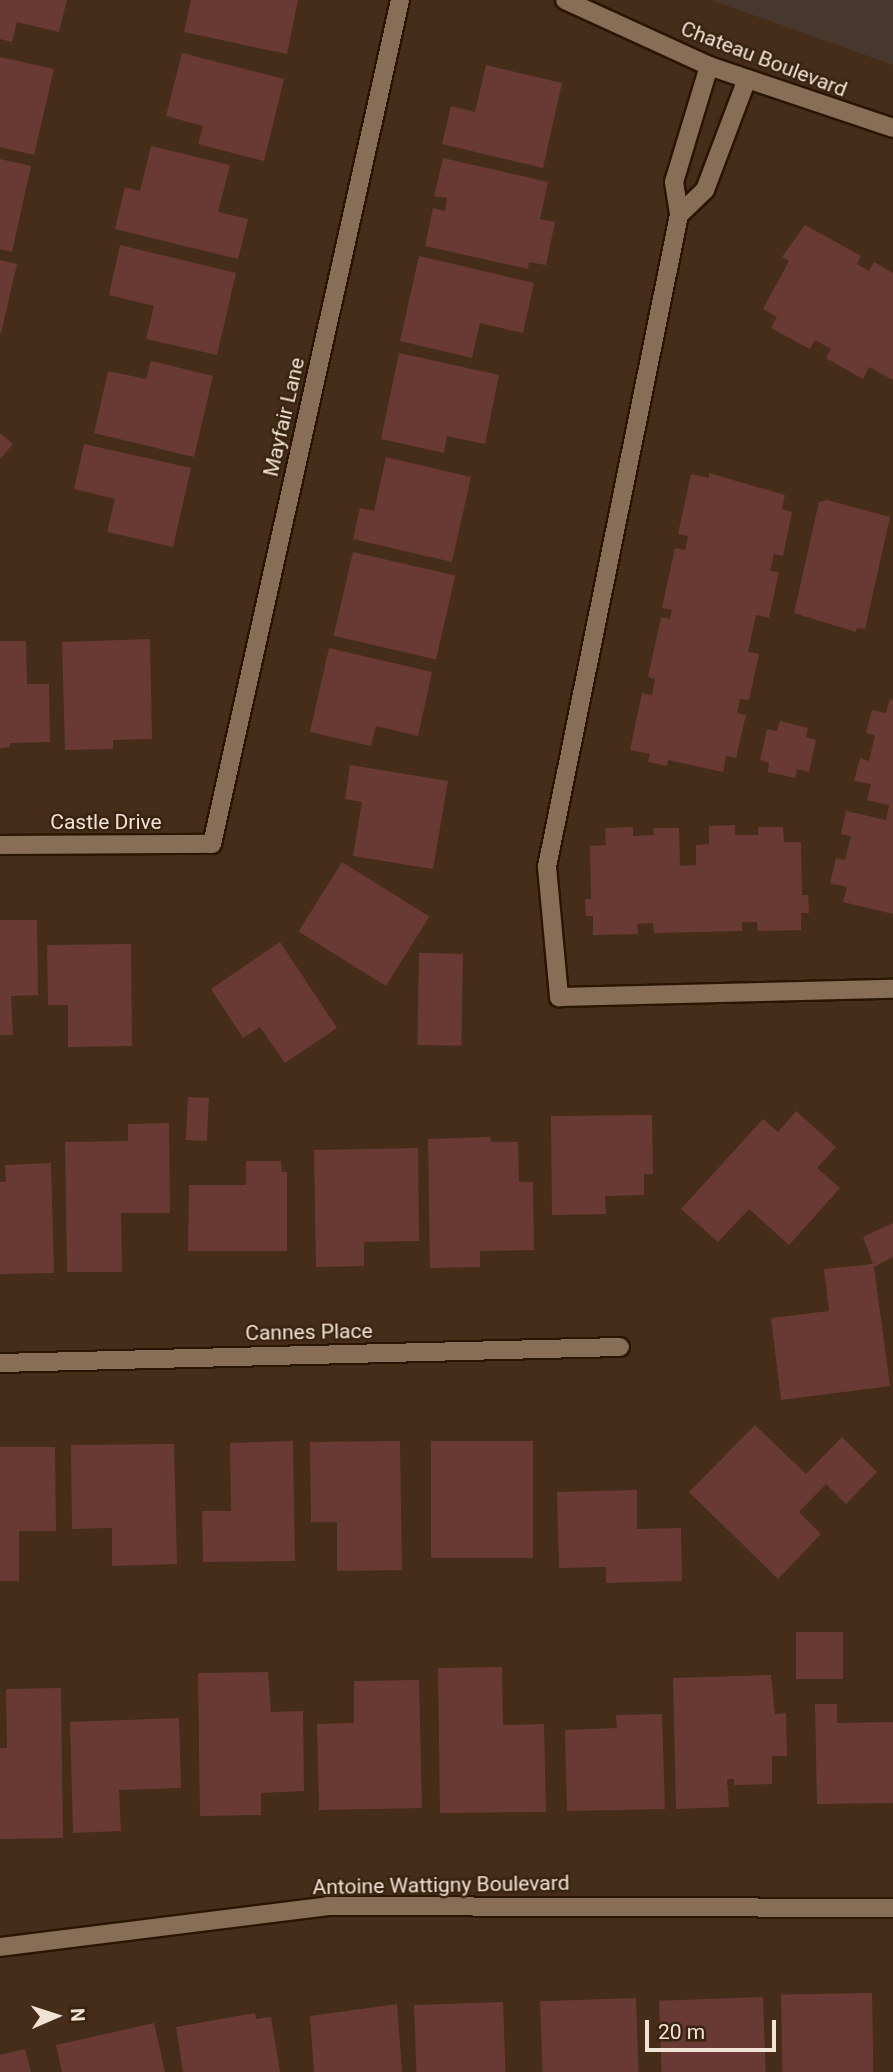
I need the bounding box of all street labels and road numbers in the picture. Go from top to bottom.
street label: Chateau Boulevard [677,16,851,102]
street label: Mayfair Lane [258,355,310,479]
street label: Castle Drive [50,809,162,835]
street label: Cannes Place [245,1318,373,1346]
street label: Antoine Wattigny Boulevard [312,1870,570,1900]

